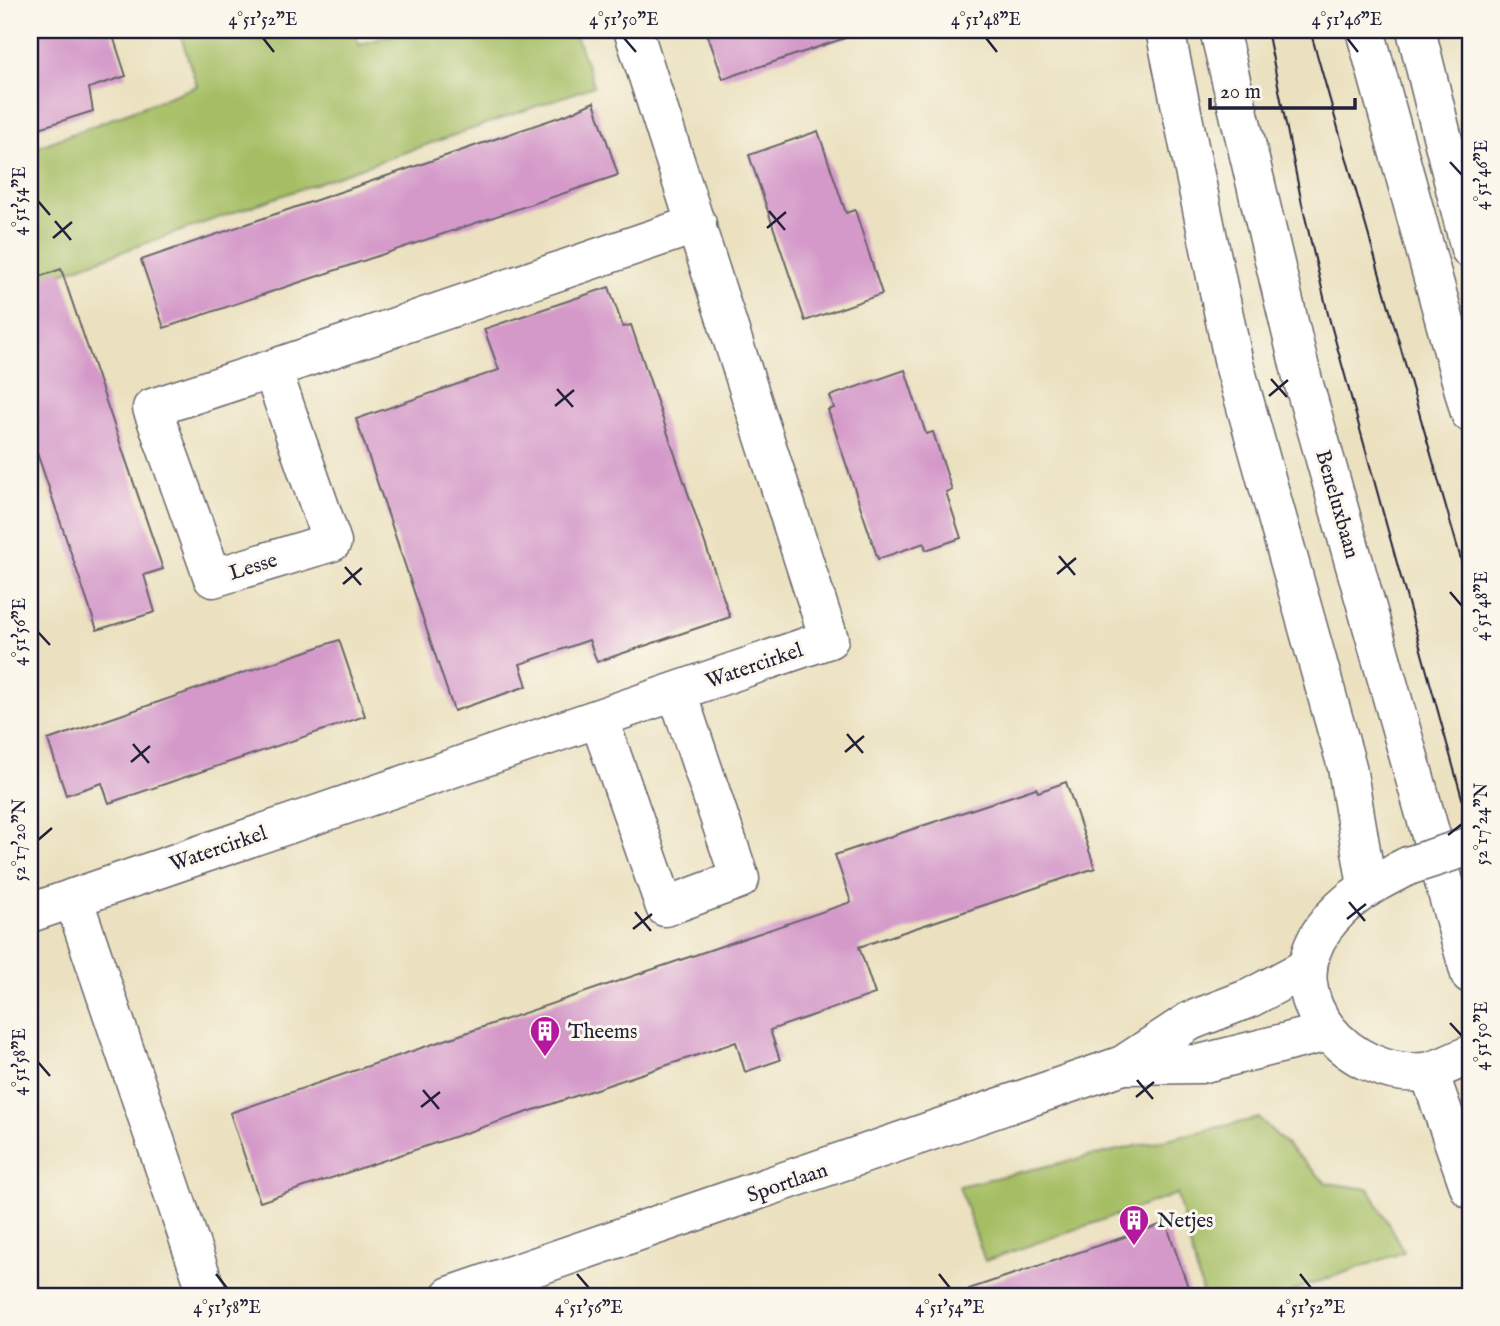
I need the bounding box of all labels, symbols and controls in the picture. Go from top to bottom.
text: 4°51'52"E [228,9,298,32]
text: 4°51'50"E [589,9,659,32]
text: 4°51'48"E [951,9,1021,32]
text: 4°51'46"E [1312,9,1382,32]
scale bar [1210,66,1355,110]
text: 20 m [1220,79,1261,106]
text: 4°51'46"E [1471,140,1494,210]
text: 4°51'54"E [9,166,32,236]
street label: Beneluxbaan [1308,447,1365,562]
street label: Lesse [226,547,281,588]
text: 4°51'48"E [1471,571,1494,641]
text: 4°51'56"E [9,598,32,666]
street label: Watercirkel [702,637,807,696]
text: 52°17'24"N [1471,782,1494,865]
text: 52°17'20"N [9,798,32,881]
street label: Watercirkel [166,820,271,879]
text: 4°51'50"E [1471,1001,1494,1071]
building icon: Theems [528,1014,562,1058]
place label: Theems [568,1019,637,1046]
text: 4°51'58"E [9,1028,32,1096]
street label: Sportlaan [744,1157,831,1210]
building icon: Netjes [1117,1203,1151,1247]
place label: Netjes [1157,1208,1213,1235]
text: 4°51'58"E [193,1297,261,1320]
text: 4°51'56"E [555,1297,623,1320]
text: 4°51'54"E [915,1297,985,1320]
text: 4°51'52"E [1276,1297,1346,1320]

